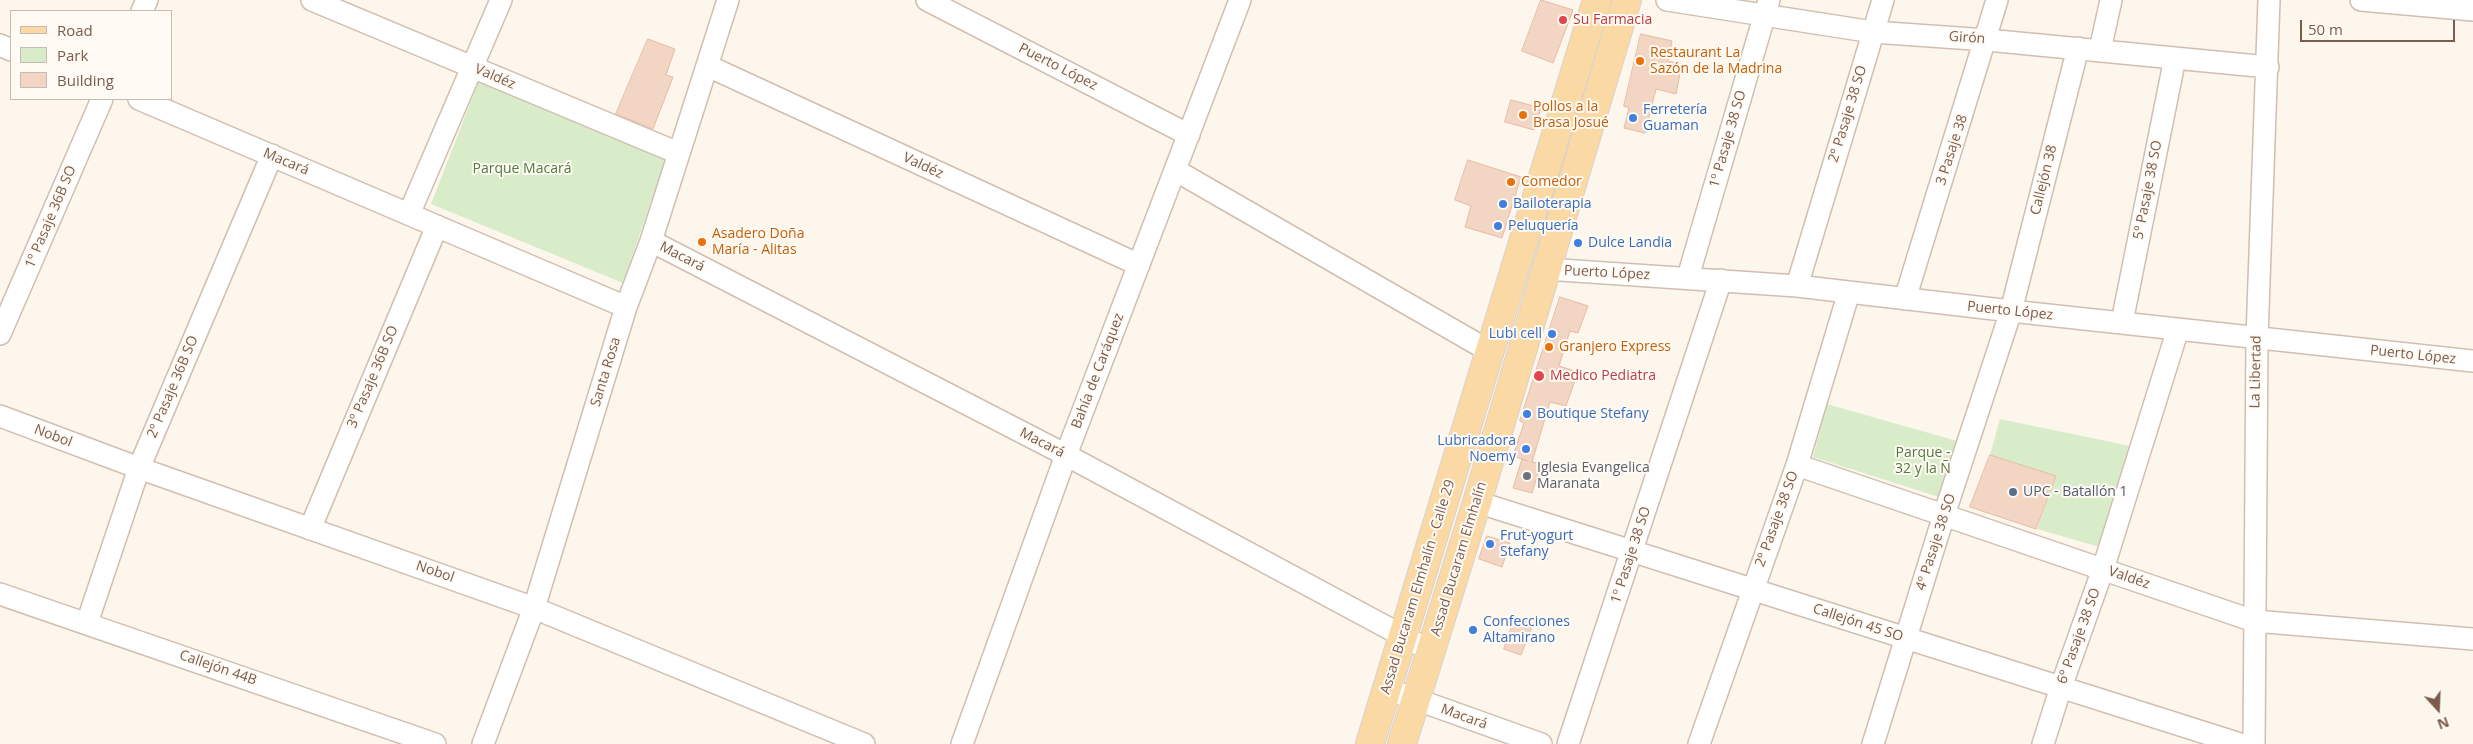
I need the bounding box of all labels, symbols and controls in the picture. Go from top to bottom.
legend [10,10,172,100]
scale bar [2303,10,2458,42]
place label: Su Farmacia [1573,12,1652,28]
marker: Su Farmacia [1557,14,1569,26]
text: 50 m [2308,19,2343,39]
text: Road [57,20,93,40]
street label: Girón [1948,28,1986,48]
street label: Puerto López [1016,40,1100,94]
text: Park [57,45,88,65]
place label: Restaurant La Sazón de la Madrina [1650,45,1782,78]
marker: Restaurant La Sazón de la Madrina [1634,55,1646,67]
street label: Valdéz [472,61,518,93]
street label: 2º Pasaje 38 SO [1825,63,1871,165]
text: Building [57,70,114,90]
street label: 1º Pasaje 38 SO [1706,88,1750,190]
place label: Pollos a la Brasa Josué [1533,99,1609,132]
place label: Ferretería Guaman [1643,102,1707,134]
marker: Pollos a la Brasa Josué [1517,109,1529,121]
marker: Ferretería Guaman [1627,112,1639,124]
street label: 3 Pasaje 38 [1933,113,1971,187]
street label: 5º Pasaje 38 SO [2130,139,2166,241]
street label: Callejón 38 [2027,143,2061,217]
street label: Macará [260,145,312,179]
street label: Valdéz [900,149,946,183]
park label: Parque Macará [473,161,571,177]
street label: 1º Pasaje 36B SO [22,163,80,271]
place label: Comedor [1521,174,1582,190]
marker: Comedor [1505,176,1517,188]
place label: Bailoterapia [1513,196,1592,212]
marker: Bailoterapia [1497,198,1509,210]
place label: Peluquería [1508,218,1578,234]
marker: Peluquería [1492,220,1504,232]
place label: Asadero Doña María - Alitas [712,226,804,258]
place label: Dulce Landia [1588,235,1672,251]
marker: Asadero Doña María - Alitas [696,236,708,248]
marker: Dulce Landia [1572,237,1584,249]
street label: Macará [657,239,707,275]
street label: Puerto López [1563,262,1651,284]
street label: Puerto López [1966,298,2054,324]
street label: Bahía de Caráquez [1068,311,1128,431]
street label: 3º Pasaje 36B SO [344,323,402,431]
place label: Lubi cell [1489,326,1542,342]
marker: Lubi cell [1546,328,1558,340]
street label: 2º Pasaje 36B SO [144,333,202,441]
street label: Santa Rosa [587,335,625,409]
street label: La Libertad [2247,335,2265,409]
place label: Granjero Express [1559,339,1671,355]
marker: Granjero Express [1543,341,1555,353]
street label: Puerto López [2369,342,2457,368]
place label: Medico Pediatra [1550,368,1656,384]
marker: Medico Pediatra [1532,369,1546,383]
place label: Boutique Stefany [1537,406,1649,422]
marker: Boutique Stefany [1521,408,1533,420]
street label: Nobol [32,421,74,451]
street label: Macará [1017,425,1067,461]
place label: Lubricadora Noemy [1437,433,1516,466]
marker: Lubricadora Noemy [1520,443,1532,455]
park label: Parque - 32 y la Ñ [1895,445,1951,478]
place label: Iglesia Evangelica Maranata [1537,460,1650,492]
street label: 2º Pasaje 38 SO [1752,469,1802,569]
marker: Iglesia Evangelica Maranata [1521,470,1533,482]
street label: Assad Bucaram Elmhalín - Calle 29 [1377,478,1459,696]
street label: Assad Bucaram Elmhalín [1427,480,1491,638]
place label: UPC - Batallón 1 [2023,484,2128,500]
marker: UPC - Batallón 1 [2007,486,2019,498]
street label: 4º Pasaje 38 SO [1912,491,1960,593]
street label: 1º Pasaje 38 SO [1607,504,1655,606]
place label: Frut-yogurt Stefany [1500,528,1573,560]
marker: Frut-yogurt Stefany [1484,538,1496,550]
street label: Nobol [414,558,456,586]
street label: Valdéz [2106,563,2152,593]
street label: 6º Pasaje 38 SO [2054,586,2104,686]
street label: Callejón 45 SO [1811,600,1905,646]
place label: Confecciones Altamirano [1483,614,1570,646]
marker: Confecciones Altamirano [1467,624,1479,636]
street label: Callejón 44B [177,647,259,689]
north arrow [2413,684,2463,734]
street label: Macará [1438,701,1490,733]
text: N [2435,713,2452,734]

